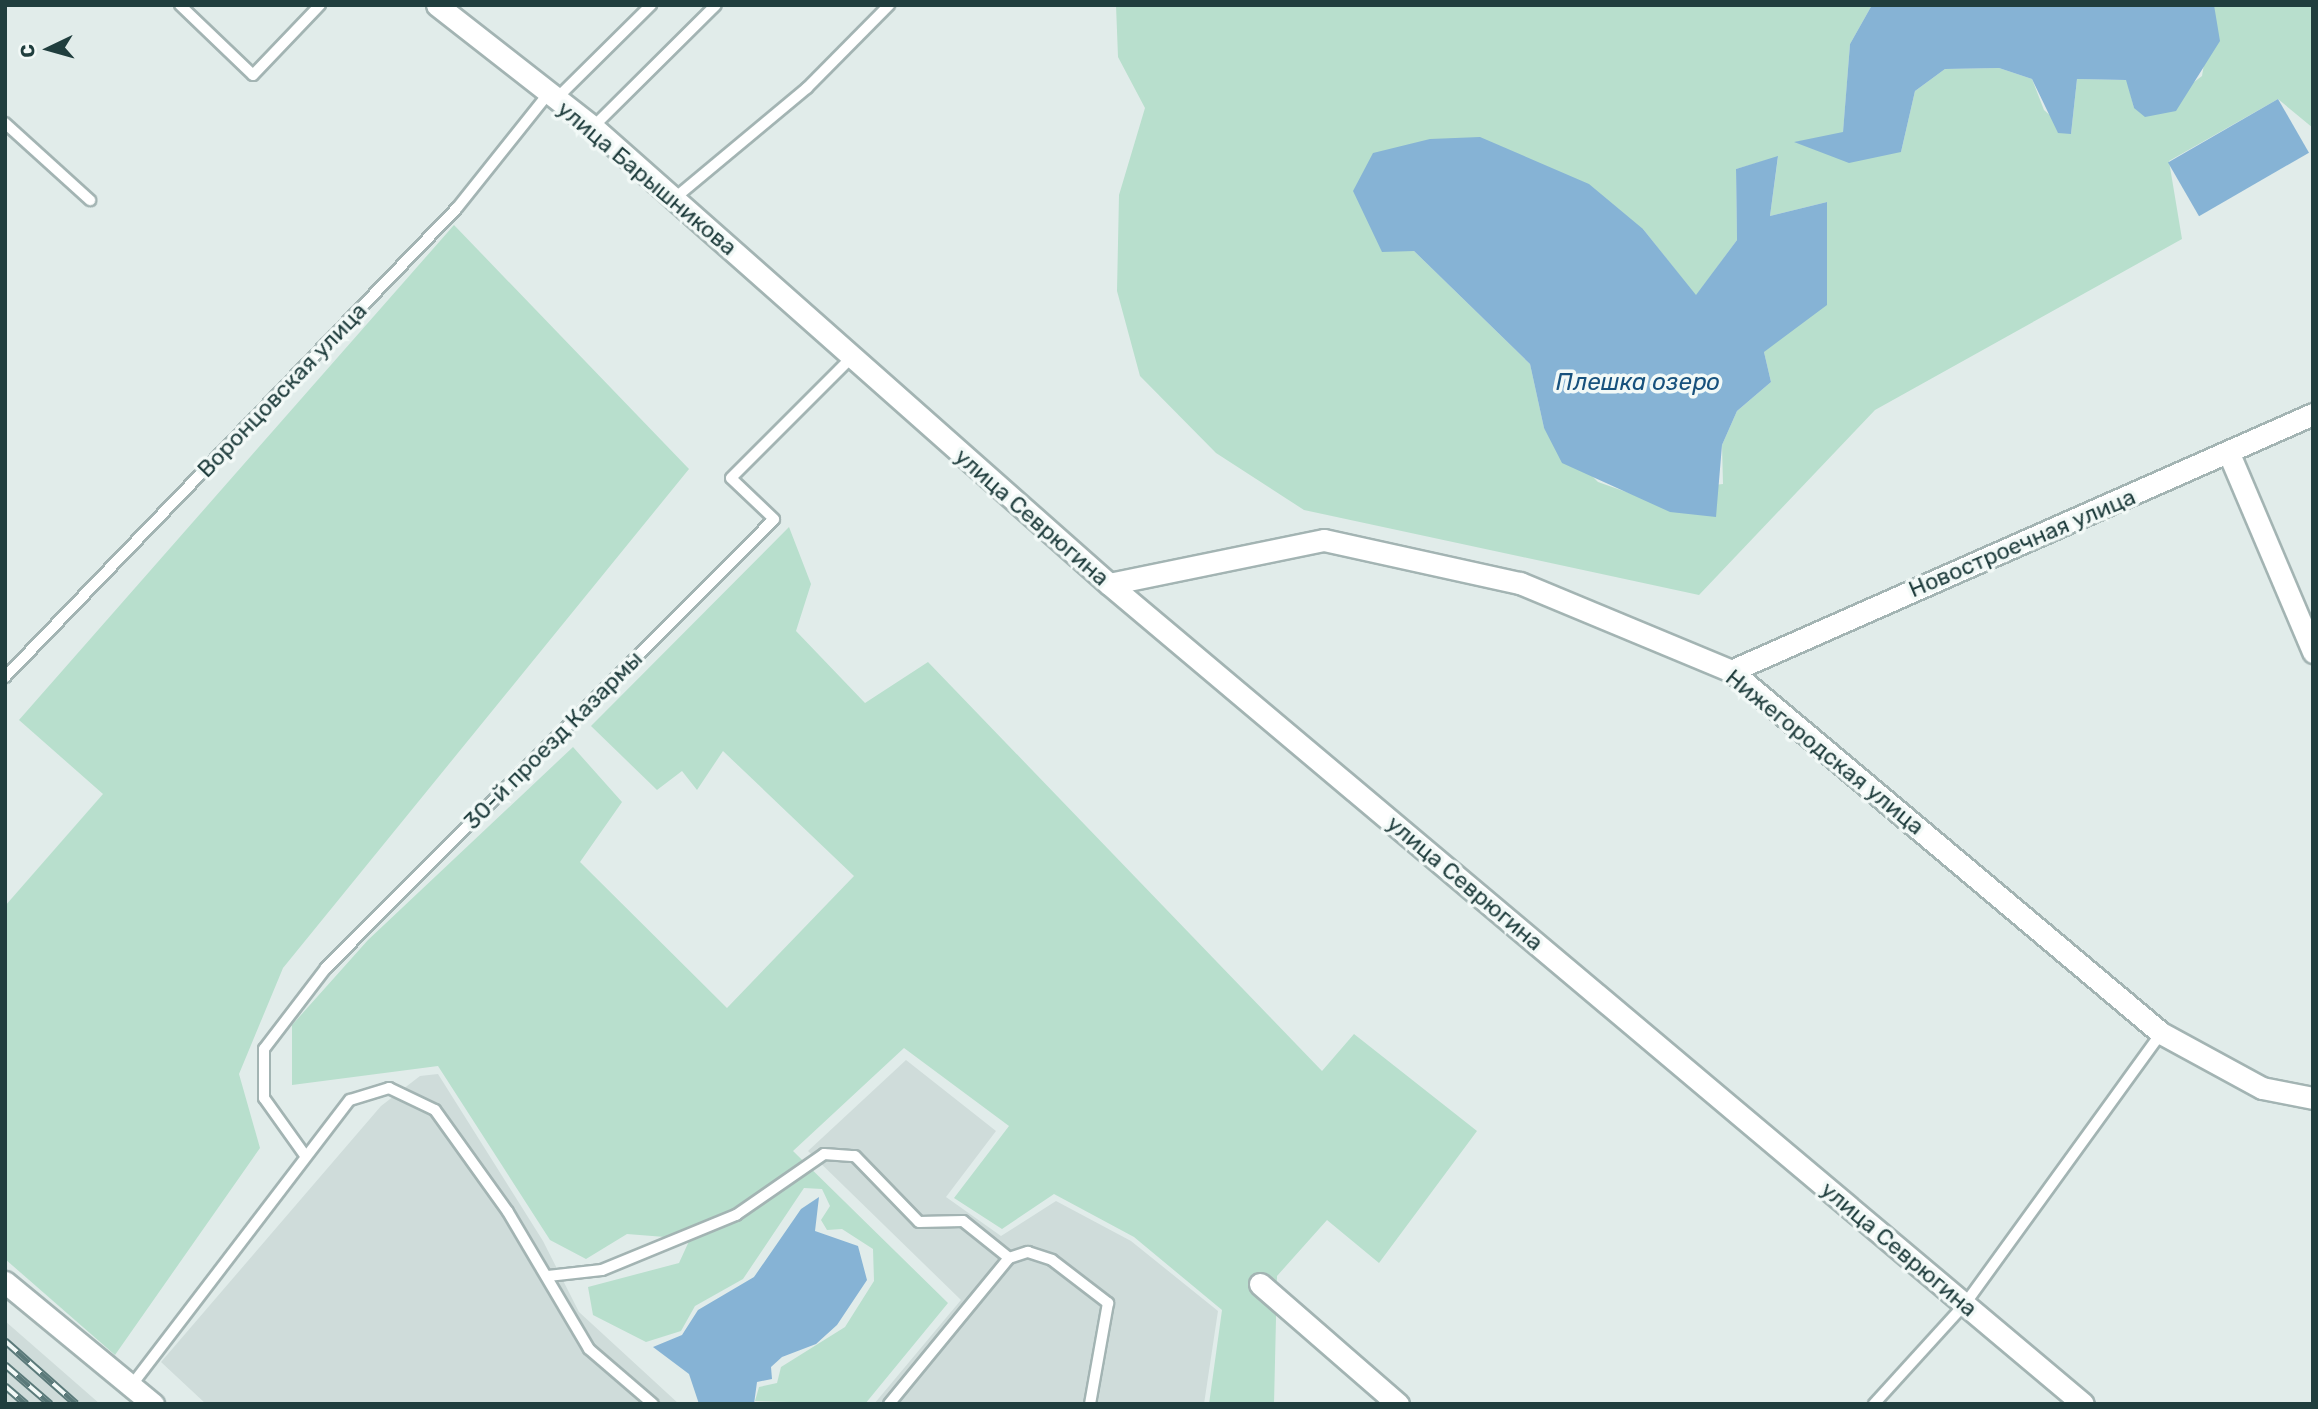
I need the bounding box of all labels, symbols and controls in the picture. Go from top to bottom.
north arrow [14,14,84,84]
text: С [16,43,40,59]
street label: улица Барышникова [552,95,742,261]
street label: Воронцовская улица [192,297,372,483]
water label: Плешка озеро [1556,369,1720,397]
street label: улица Севрюгина [949,442,1115,592]
street label: Новостроечная улица [1904,483,2140,603]
street label: 30-й проезд Казармы [458,645,648,835]
street label: Нижегородская улица [1720,663,1930,841]
street label: улица Севрюгина [1381,810,1549,956]
street label: улица Севрюгина [1815,1176,1983,1322]

